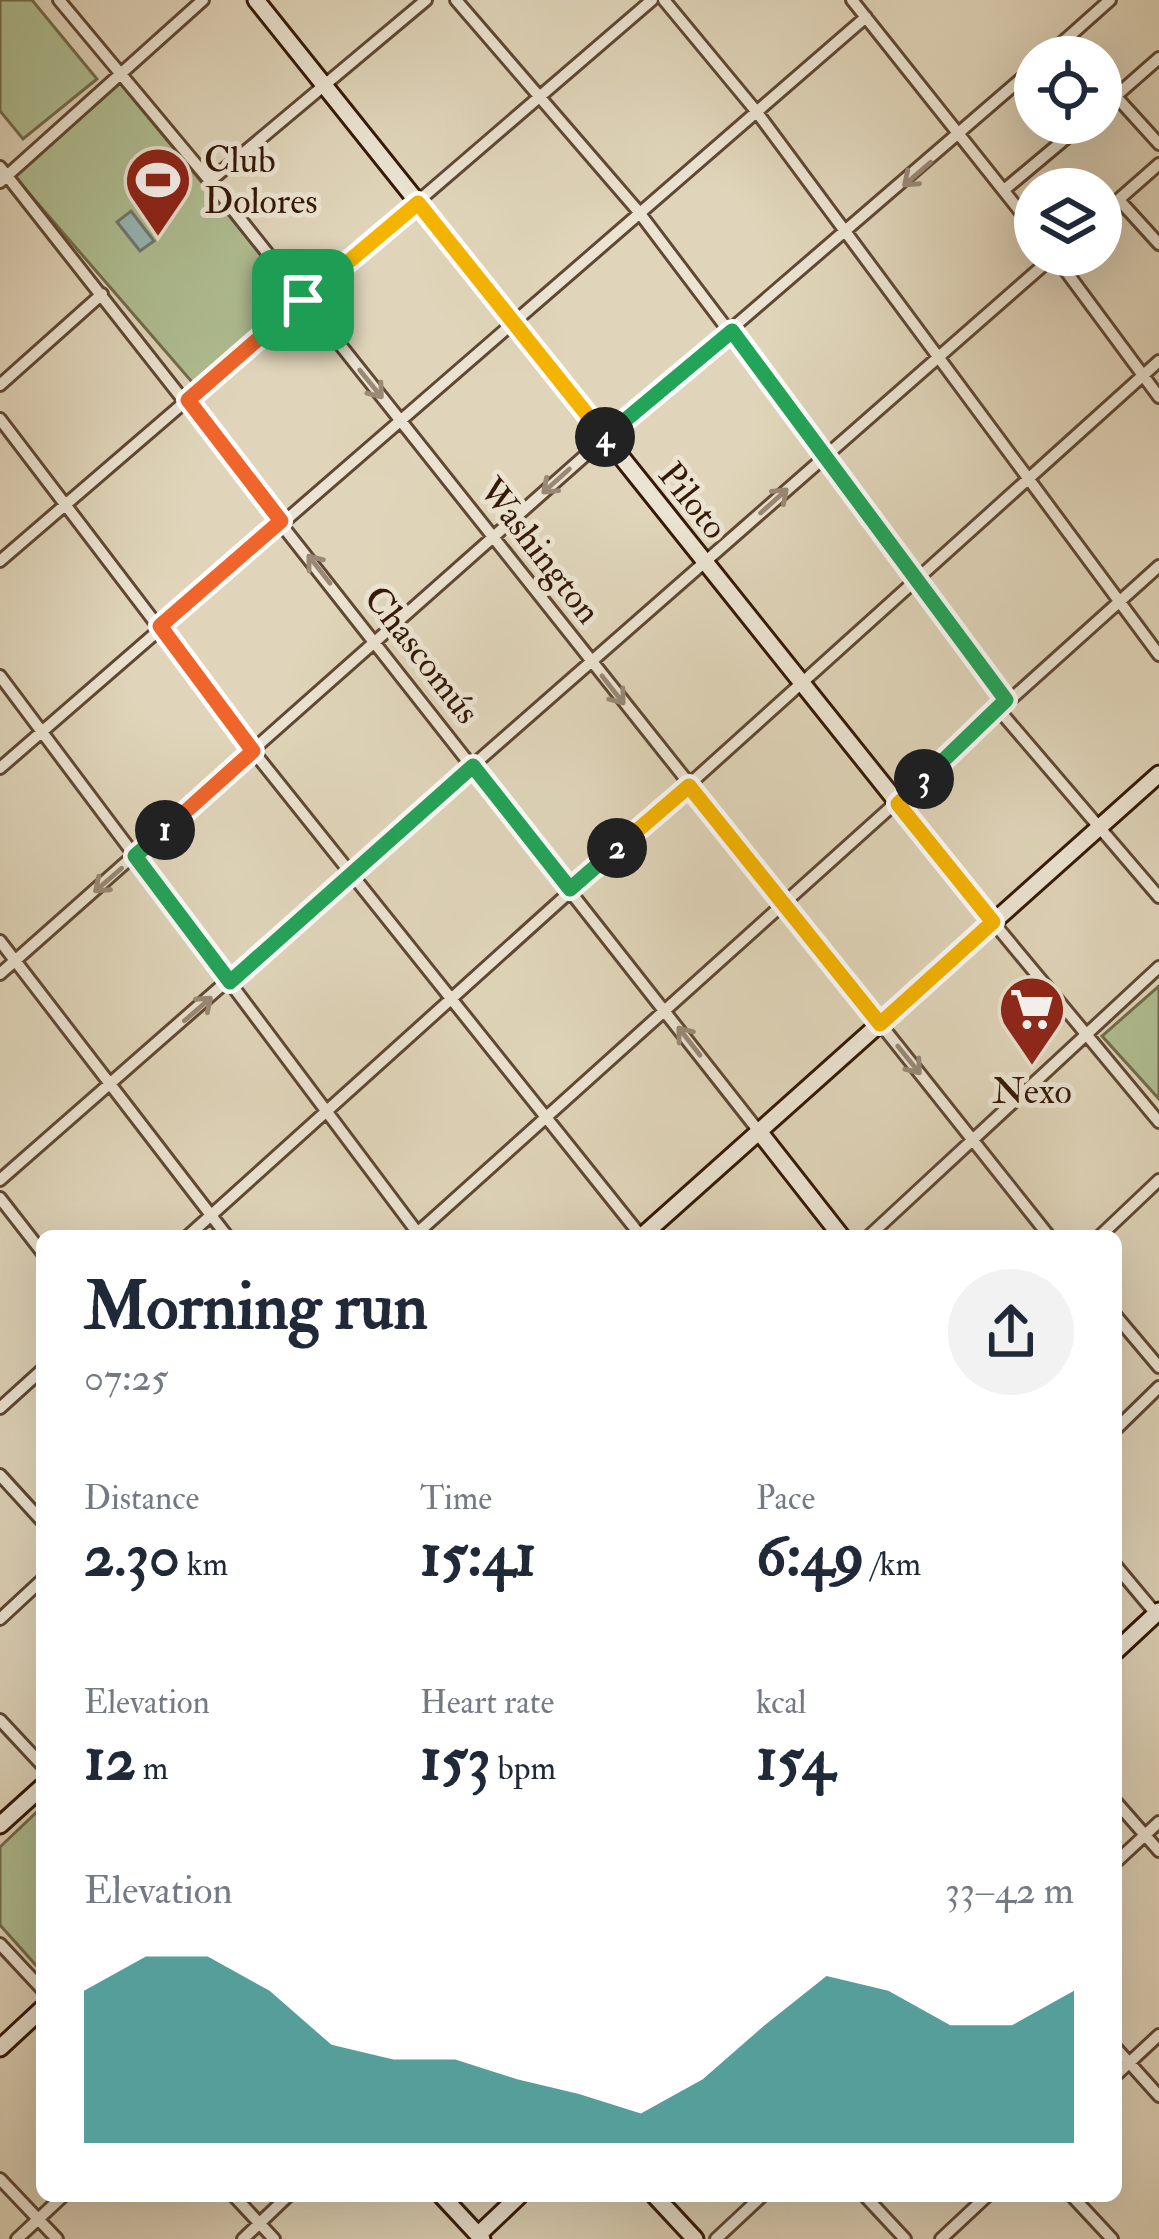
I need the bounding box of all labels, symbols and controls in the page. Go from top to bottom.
map controls [1014,36,1122,276]
button: locate [1014,36,1122,144]
place label: Club Dolores [204,138,318,224]
sports icon: Club Dolores [123,145,193,239]
one-way arrow [902,160,933,187]
button: layers [1014,168,1122,276]
pin [252,249,354,351]
icon: arrive [270,267,336,333]
one-way arrow [357,368,384,399]
pin: 4 [575,407,635,467]
text: 4 [596,416,614,457]
street label: Piloto [648,453,737,548]
one-way arrow [542,467,572,494]
street label: Washington [468,468,611,633]
one-way arrow [758,488,789,515]
one-way arrow [306,554,333,586]
street label: Chascomús [354,577,490,733]
one-way arrow [599,673,626,705]
pin: 3 [894,749,954,809]
text: 3 [918,758,930,799]
pin: 1 [135,800,195,860]
text: 1 [159,809,171,850]
pin: 2 [587,818,647,878]
text: 2 [609,827,625,868]
one-way arrow [93,866,123,893]
supermarket icon: Nexo [997,974,1067,1068]
one-way arrow [183,996,213,1023]
one-way arrow [676,1026,703,1058]
one-way arrow [895,1044,922,1076]
place label: Nexo [992,1069,1072,1114]
text: Morning run [84,1266,428,1349]
button: share [948,1269,1074,1395]
text: 07:25 [84,1353,168,1402]
text: Distance [84,1478,199,1519]
text: Time [420,1478,492,1519]
text: Pace [756,1478,815,1519]
text: 2.30 [84,1519,180,1594]
text: 15:41 [420,1519,536,1594]
text: 6:49 [756,1519,864,1594]
text: km [180,1544,228,1585]
text: /km [864,1544,921,1585]
text: Elevation [84,1682,210,1723]
text: Heart rate [420,1682,554,1723]
text: kcal [756,1682,807,1723]
text: 12 [84,1723,136,1798]
text: 153 [420,1723,491,1798]
text: 154 [756,1723,834,1798]
text: m [136,1748,168,1789]
text: bpm [491,1748,556,1789]
text: Elevation [84,1866,233,1915]
text: 33–42 m [945,1866,1074,1915]

